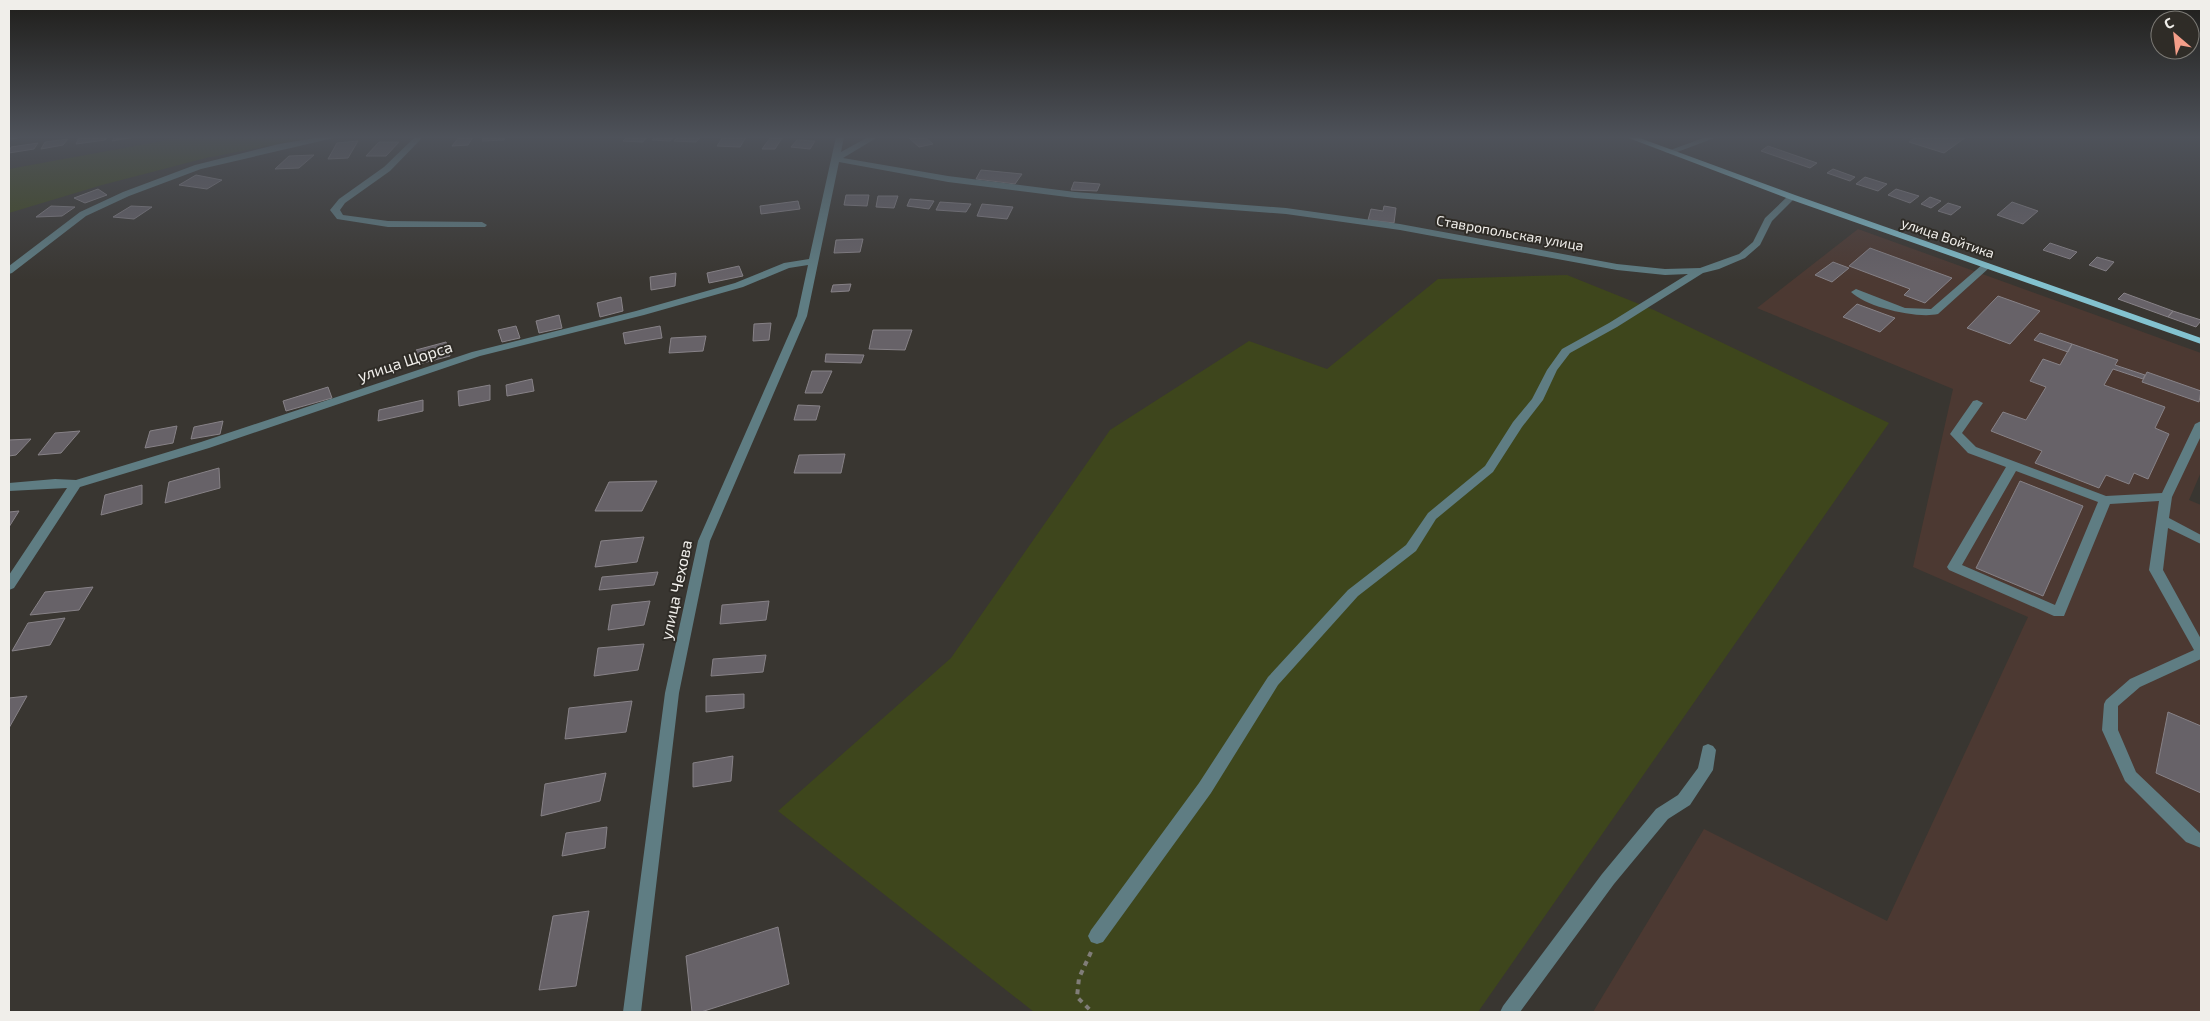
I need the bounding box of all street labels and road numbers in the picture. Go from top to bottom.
street label: Ставропольская улица [1435,211,1585,254]
street label: улица Войтика [1899,214,1997,261]
street label: улица Щорса [355,336,455,386]
street label: улица Чехова [656,538,696,642]

